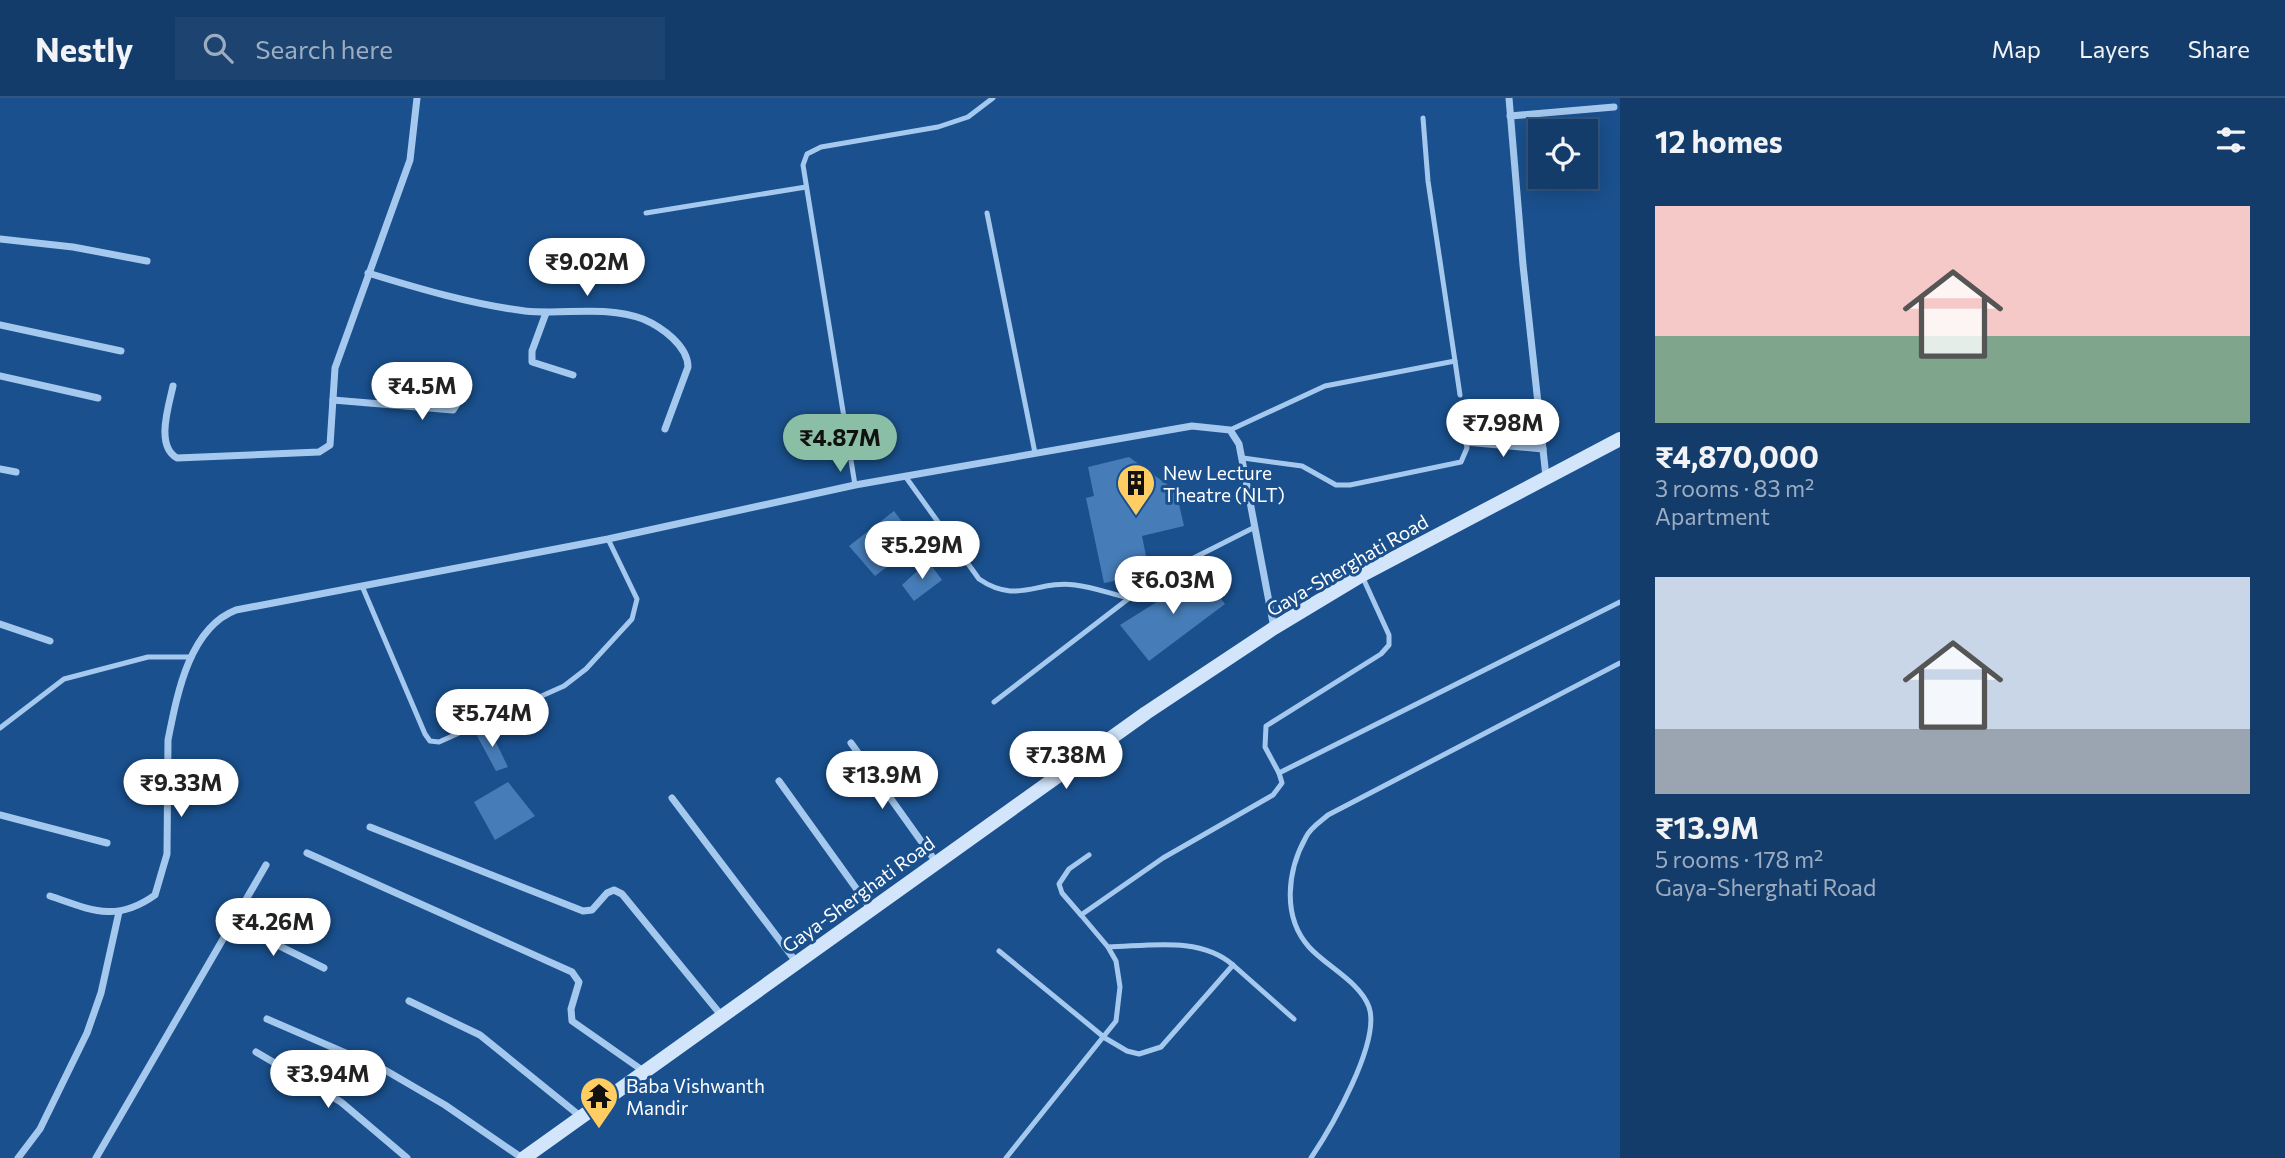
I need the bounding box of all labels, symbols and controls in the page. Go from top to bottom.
search box [175,17,665,80]
text: Nestly [35,28,133,69]
icon: search [199,29,237,67]
text: Search here [255,33,393,64]
text: Map [1992,34,2041,63]
text: Layers [2079,34,2150,63]
text: Share [2188,34,2250,63]
map controls [1528,119,1598,189]
button: locate [1528,119,1598,189]
icon: filters [2212,121,2250,159]
text: 12 homes [1655,122,1783,159]
pin: ₹9.02M [530,238,644,298]
text: ₹9.02M [545,247,629,275]
icon: home [1890,251,2016,377]
pin: ₹4.5M [373,362,471,422]
text: ₹4.5M [387,371,457,399]
pin: ₹7.98M [1446,400,1560,459]
text: ₹7.98M [1462,408,1544,436]
pin: ₹4.87M [783,414,897,474]
text: ₹4.87M [799,423,881,451]
text: ₹4,870,000 [1655,437,1819,474]
place label: New Lecture Theatre (NLT) [1163,461,1285,506]
building icon: New Lecture Theatre (NLT) [1115,462,1157,517]
text: 3 rooms · 83 m² [1655,474,1814,502]
text: Apartment [1655,502,1770,530]
street label: Gaya-Sherghati Road [1262,509,1432,621]
pin: ₹5.29M [865,522,979,581]
text: ₹5.29M [881,530,963,558]
pin: ₹6.03M [1116,556,1230,616]
text: ₹6.03M [1131,565,1215,593]
icon: home [1890,622,2016,748]
pin: ₹5.74M [435,690,549,749]
text: ₹5.74M [452,698,532,726]
pin: ₹7.38M [1009,732,1123,791]
text: ₹7.38M [1026,740,1106,768]
pin: ₹13.9M [825,752,939,811]
pin: ₹9.33M [124,760,238,819]
text: ₹13.9M [842,760,922,788]
text: ₹9.33M [140,768,223,796]
text: ₹13.9M [1655,808,1759,845]
street label: Gaya-Sherghati Road [777,831,939,957]
text: 5 rooms · 178 m² [1655,845,1823,873]
text: Gaya-Sherghati Road [1655,873,1876,901]
pin: ₹4.26M [216,898,330,958]
text: ₹4.26M [232,907,314,935]
pin: ₹3.94M [271,1051,385,1110]
text: ₹3.94M [286,1059,370,1087]
place label: Baba Vishwanth Mandir [626,1074,765,1119]
temple icon: Baba Vishwanth Mandir [578,1075,620,1130]

